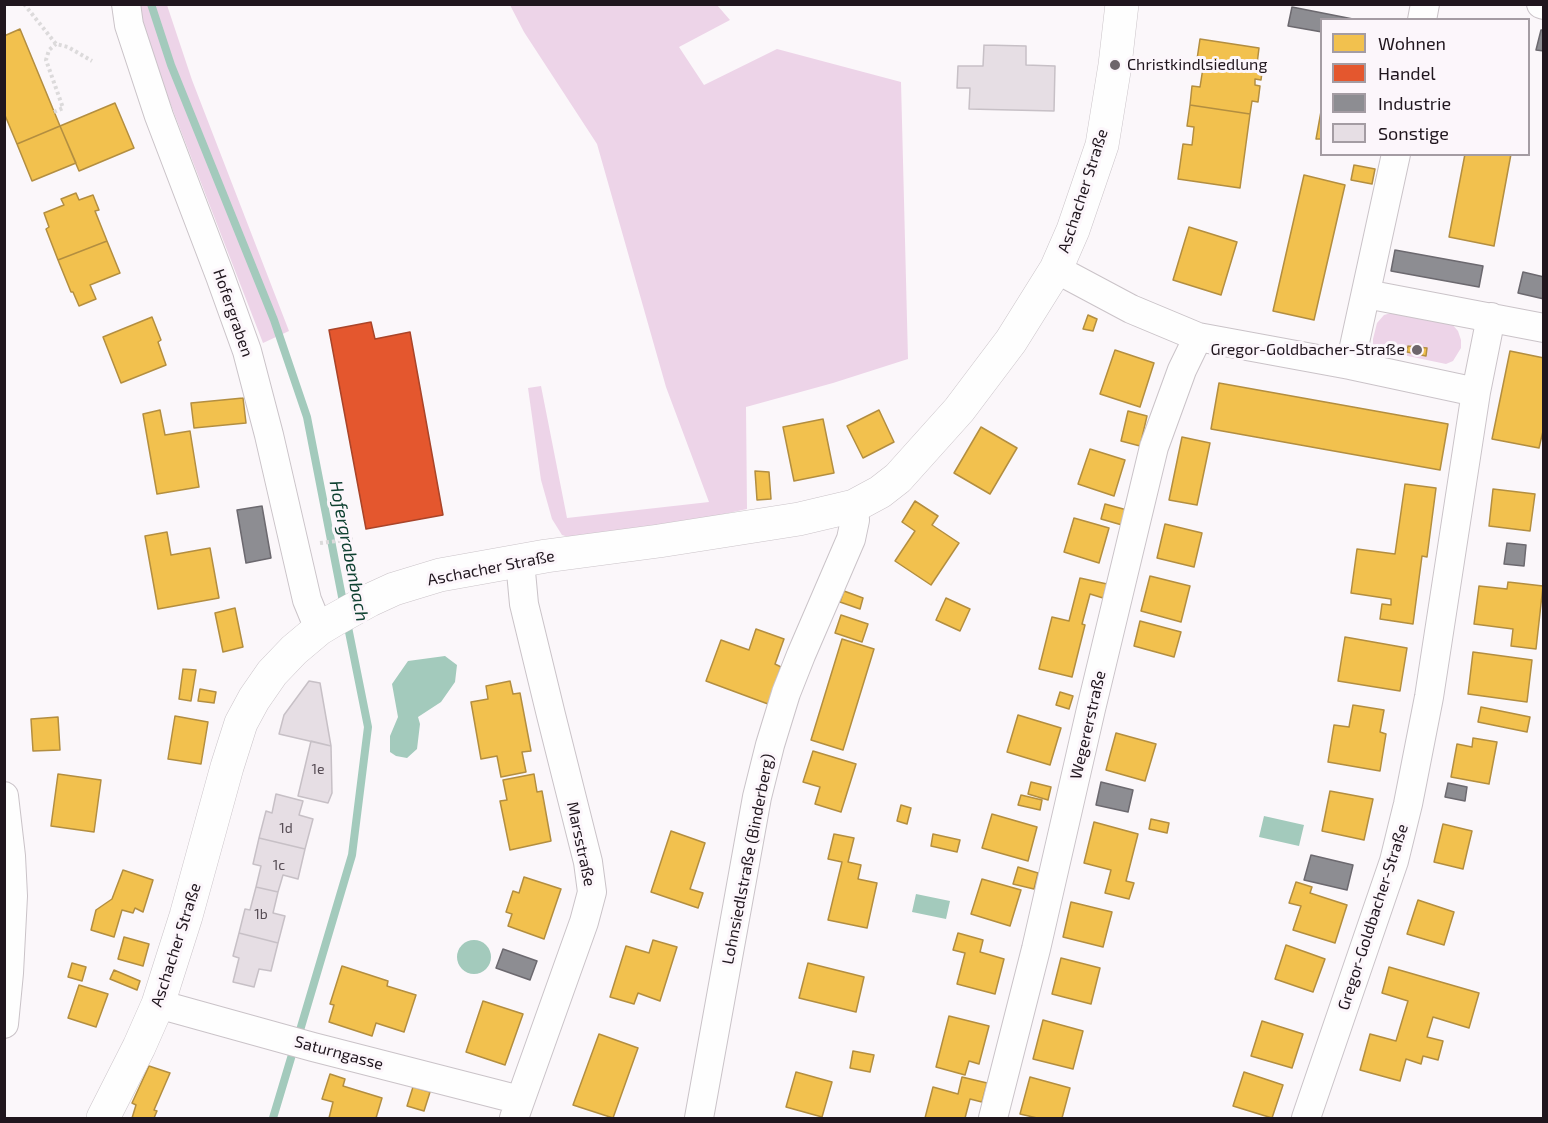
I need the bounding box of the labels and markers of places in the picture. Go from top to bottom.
place label: Christkindlsiedlung [1127,55,1267,75]
marker: Christkindlsiedlung [1108,58,1122,72]
place label: Gregor-Goldbacher-Straße [1210,340,1405,360]
marker: Gregor-Goldbacher-Straße [1410,343,1424,357]

